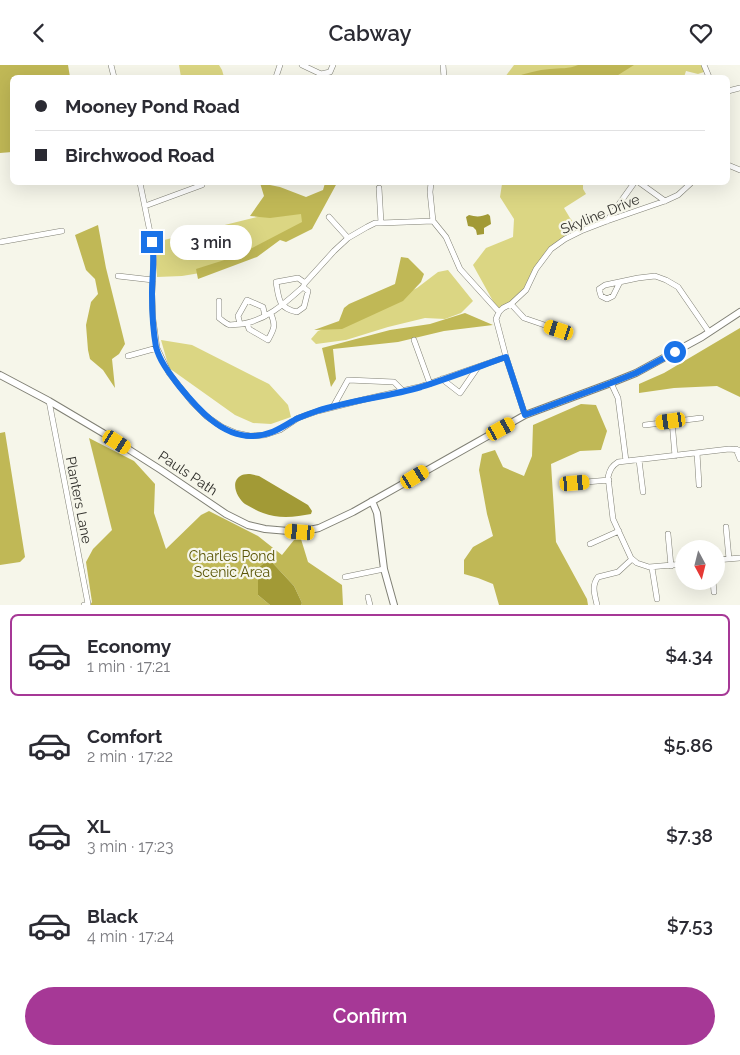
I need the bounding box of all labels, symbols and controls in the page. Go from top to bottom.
icon: back [25,19,53,47]
icon: heart [687,19,715,47]
text: Cabway [329,20,411,46]
text: Mooney Pond Road [65,95,240,117]
text: Birchwood Road [65,144,214,166]
street label: Skyline Drive [558,191,642,237]
callout: 3 min [170,225,252,259]
route end [141,231,163,253]
text: 3 min [191,233,232,252]
car [542,318,575,342]
route start [664,341,686,363]
car [655,411,686,431]
car [484,415,517,443]
car [100,428,133,456]
street label: Pauls Path [155,447,221,499]
street label: Planters Lane [63,455,95,545]
car [398,463,431,491]
car [559,474,590,492]
car [284,523,315,541]
north arrow [675,540,725,590]
map controls [675,540,725,590]
park label: Charles Pond Scenic Area [189,548,275,580]
icon: car [27,633,72,678]
text: Economy [87,635,171,657]
text: $4.34 [665,644,713,666]
text: 1 min · 17:21 [87,657,170,676]
icon: car [27,723,72,768]
text: Comfort [87,725,162,747]
text: $5.86 [664,734,713,756]
text: 2 min · 17:22 [87,747,173,766]
icon: car [27,813,72,858]
text: XL [87,815,110,837]
text: $7.38 [666,824,713,846]
text: 3 min · 17:23 [87,837,174,856]
icon: car [27,903,72,948]
text: Black [87,905,138,927]
text: $7.53 [667,914,713,936]
text: 4 min · 17:24 [87,927,174,946]
button: Confirm [25,987,715,1045]

